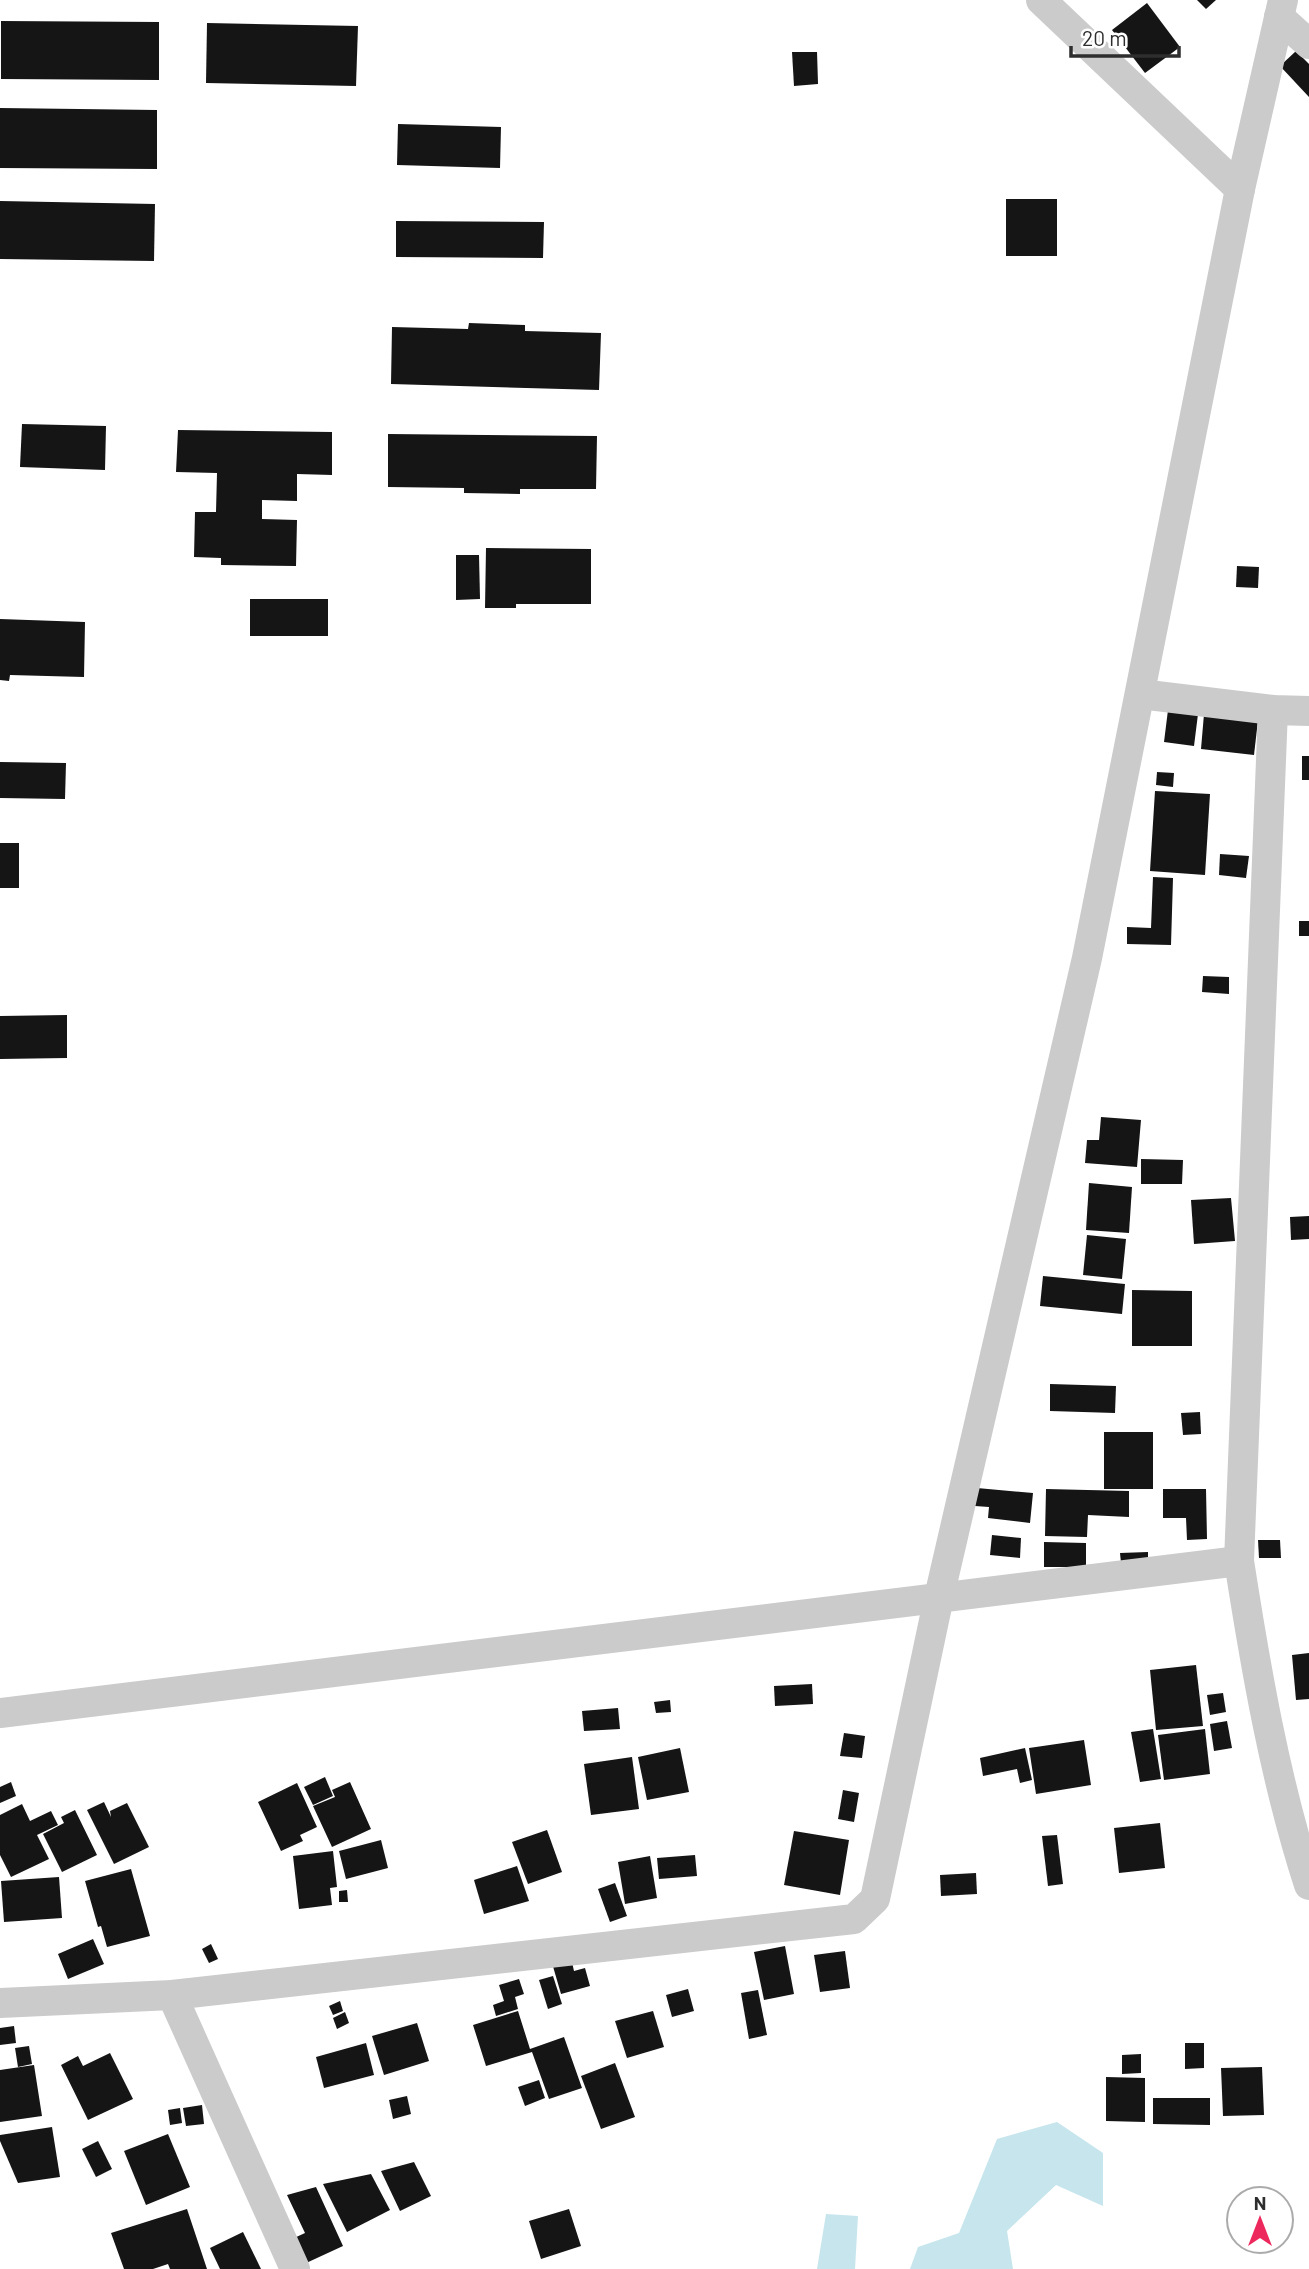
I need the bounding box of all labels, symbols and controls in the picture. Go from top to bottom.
scale bar [1071,14,1180,58]
text: 20 m [1082,25,1127,50]
north arrow [1225,2185,1295,2255]
text: N [1254,2191,1266,2214]

